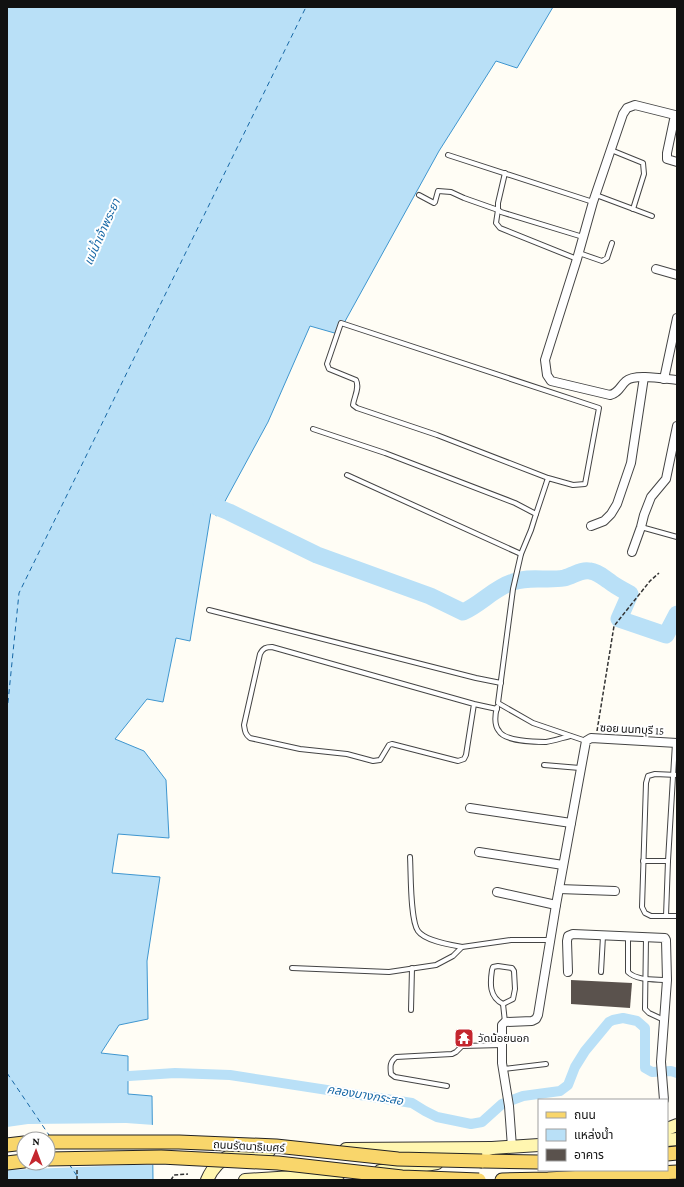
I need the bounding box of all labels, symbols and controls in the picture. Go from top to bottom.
water label: แม่น้ำเจ้าพระยา [79,195,123,267]
street label: ซอย นนทบุรี 15 [600,721,664,738]
temple icon: วัดน้อยนอก [453,1027,475,1049]
place label: วัดน้อยนอก [478,1032,529,1044]
water label: คลองบางกระสอ [326,1082,405,1108]
legend [538,1099,668,1171]
text: ถนน [574,1108,596,1122]
text: แหล่งน้ำ [574,1126,613,1142]
north arrow [16,1131,56,1171]
text: N [32,1135,41,1147]
street label: ถนนรัตนาธิเบศร์ [213,1138,286,1154]
text: อาคาร [574,1148,604,1162]

